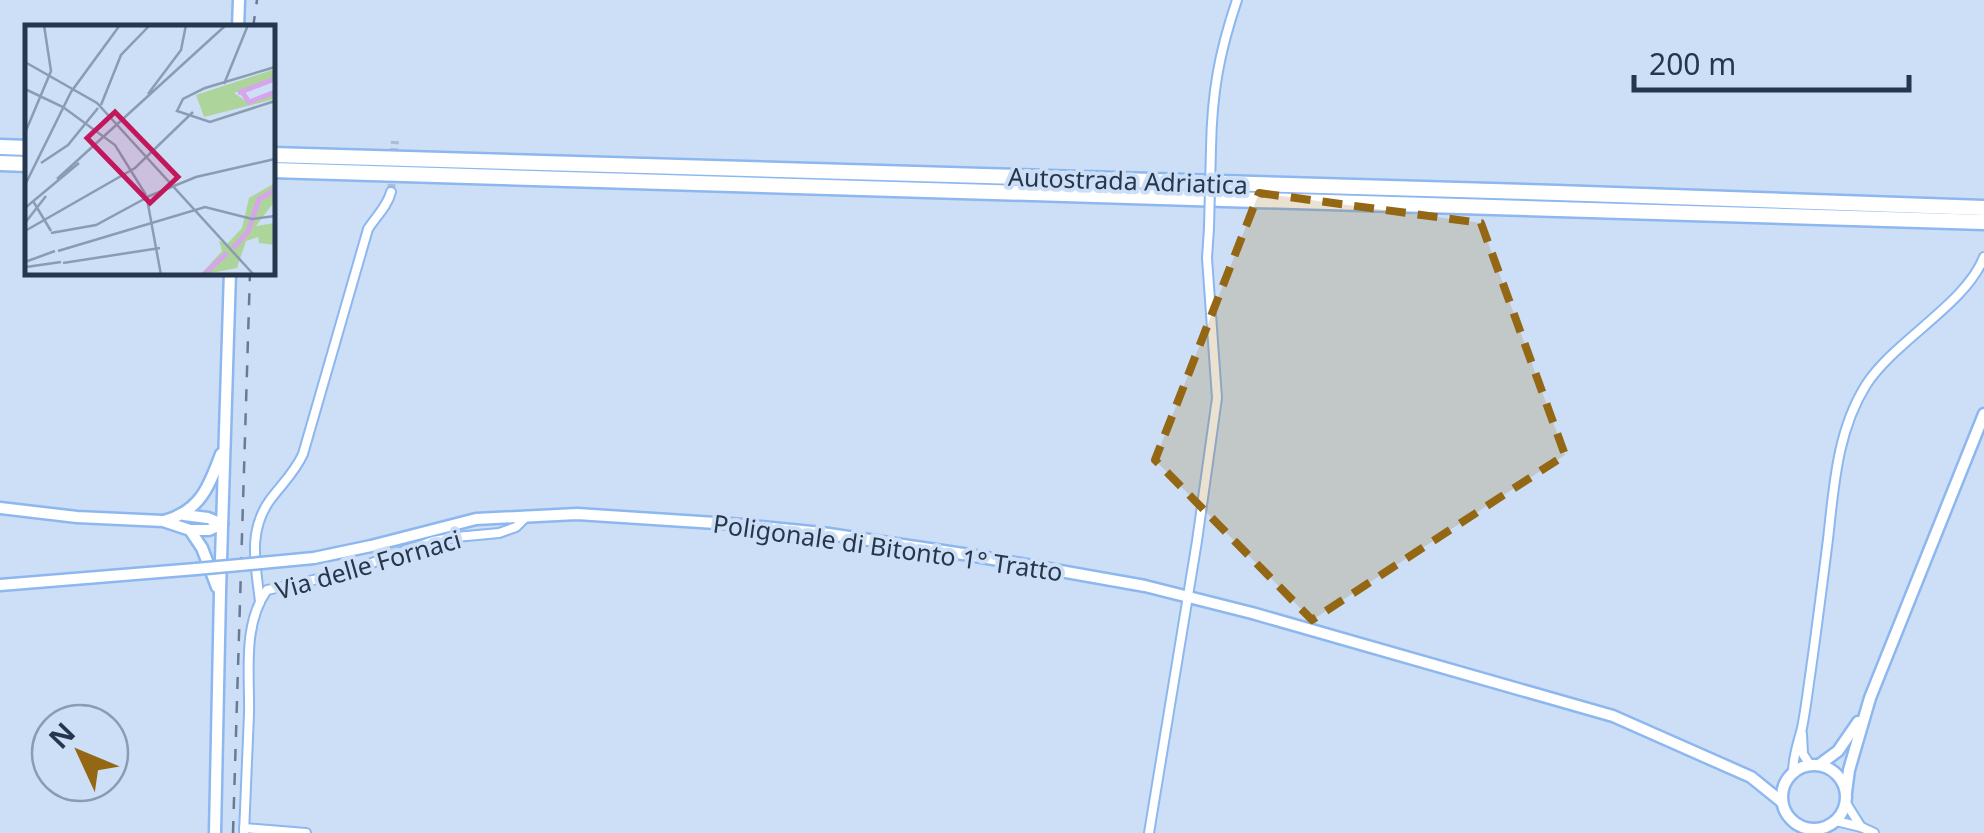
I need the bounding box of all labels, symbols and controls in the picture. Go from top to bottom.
inset map [25,25,275,275]
scale bar [1634,30,1909,92]
text: 200 m [1649,43,1736,84]
street label: Autostrada Adriatica [1007,159,1249,201]
street label: Poligonale di Bitonto 1° Tratto [711,506,1065,588]
street label: Via delle Fornaci [271,521,465,607]
north arrow [30,703,130,803]
text: N [40,714,83,756]

